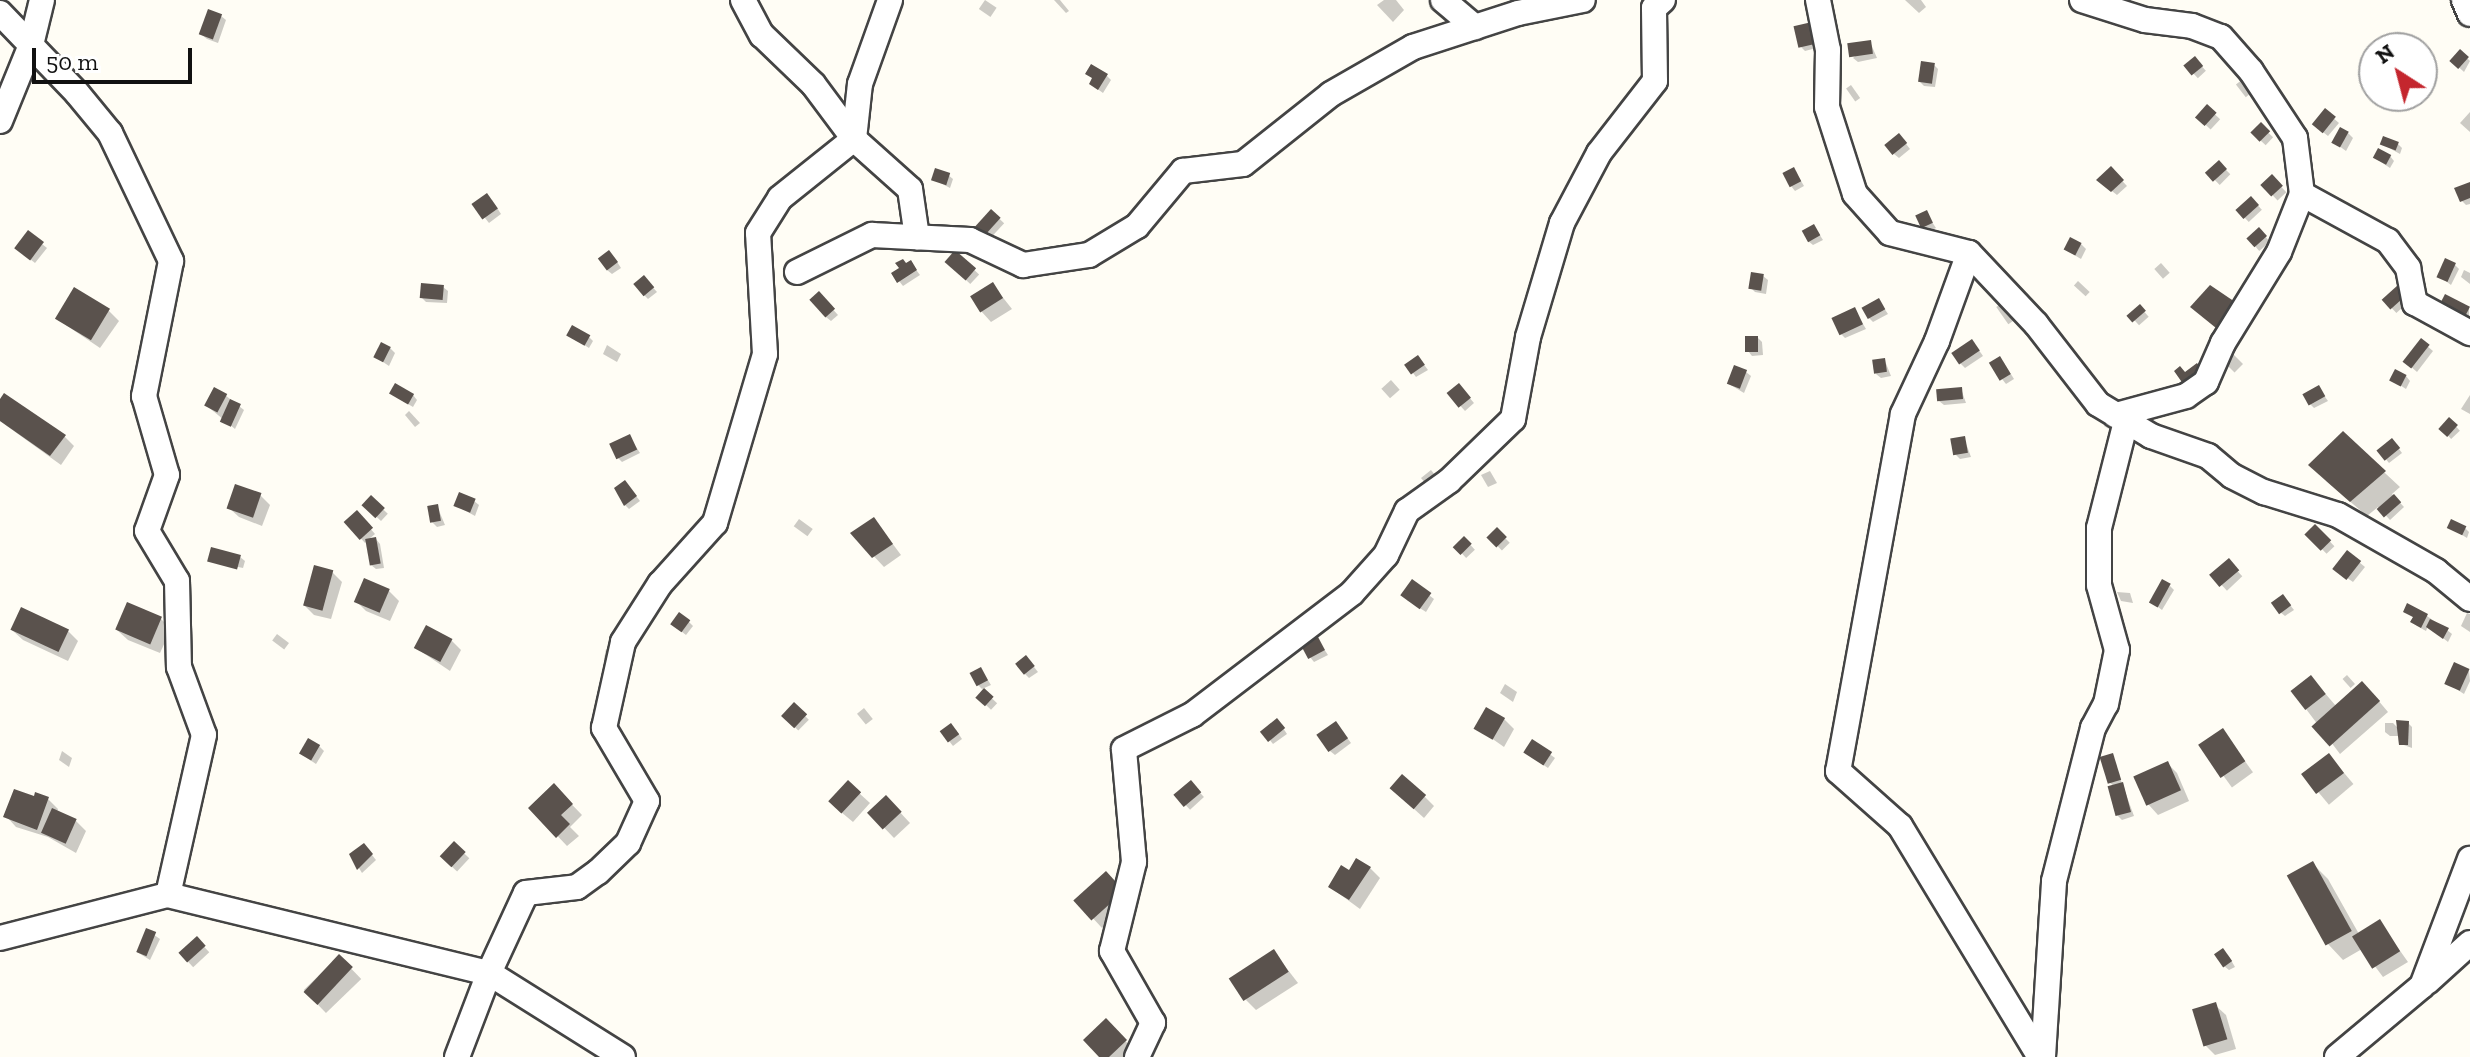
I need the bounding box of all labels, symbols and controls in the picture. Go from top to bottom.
scale bar [36,32,196,82]
north arrow [2358,32,2438,112]
text: N [2370,38,2399,70]
text: 50 m [46,47,98,76]

